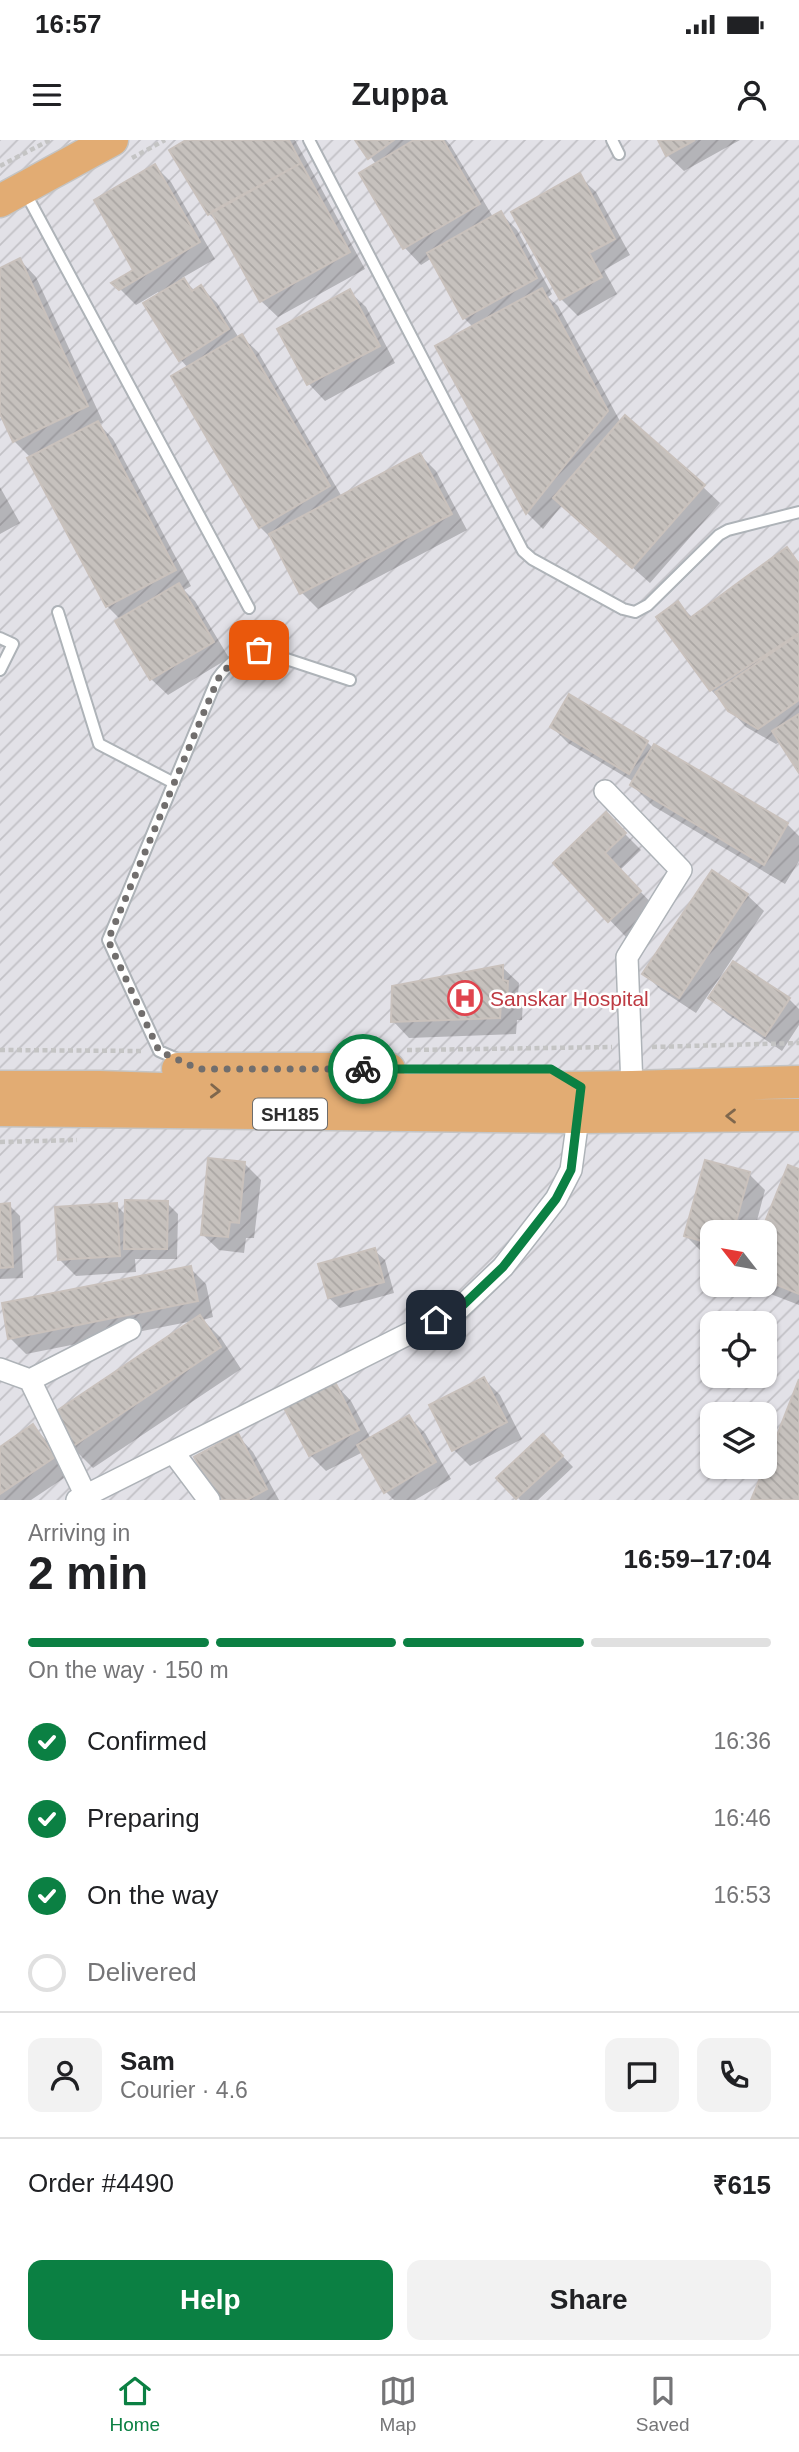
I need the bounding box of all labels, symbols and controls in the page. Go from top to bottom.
text: 16:57 [35,9,102,39]
icon: menu [28,76,66,114]
text: Zuppa [352,76,447,112]
icon: person [733,76,771,114]
pin [229,620,289,680]
icon: bag [240,631,278,669]
hospital icon: Sanskar Hospital [446,979,484,1017]
place label: Sanskar Hospital [490,987,649,1010]
courier [328,1034,398,1104]
icon: bike [344,1050,382,1088]
one-way arrow [210,1083,221,1099]
road number: SH185 [253,1098,327,1130]
one-way arrow [725,1108,736,1124]
north arrow [700,1220,777,1297]
map controls [700,1220,777,1479]
pin [406,1290,466,1350]
icon: home [417,1301,455,1339]
button: locate [700,1311,777,1388]
button: layers [700,1402,777,1479]
text: Arriving in [28,1520,130,1546]
text: 16:59–17:04 [624,1544,771,1574]
text: 2 min [28,1547,148,1599]
text: On the way · 150 m [28,1657,229,1683]
icon: check [28,1723,66,1761]
text: Confirmed [87,1726,207,1756]
text: 16:36 [713,1728,771,1754]
icon: check [28,1800,66,1838]
text: Preparing [87,1803,200,1833]
text: 16:46 [713,1805,771,1831]
icon: check [28,1877,66,1915]
text: On the way [87,1880,219,1910]
text: 16:53 [713,1882,771,1908]
text: Delivered [87,1957,197,1987]
button: person [28,2038,102,2112]
button: chat [605,2038,679,2112]
button: phone [697,2038,771,2112]
text: Sam [120,2046,175,2076]
text: Courier · 4.6 [120,2077,248,2103]
text: Order #4490 [28,2168,174,2198]
text: ₹615 [713,2170,771,2200]
button: Help [28,2260,393,2340]
button: Share [407,2260,771,2340]
tab: Home [109,2372,160,2436]
tab: Map [379,2372,417,2436]
tab: Saved [636,2372,690,2436]

